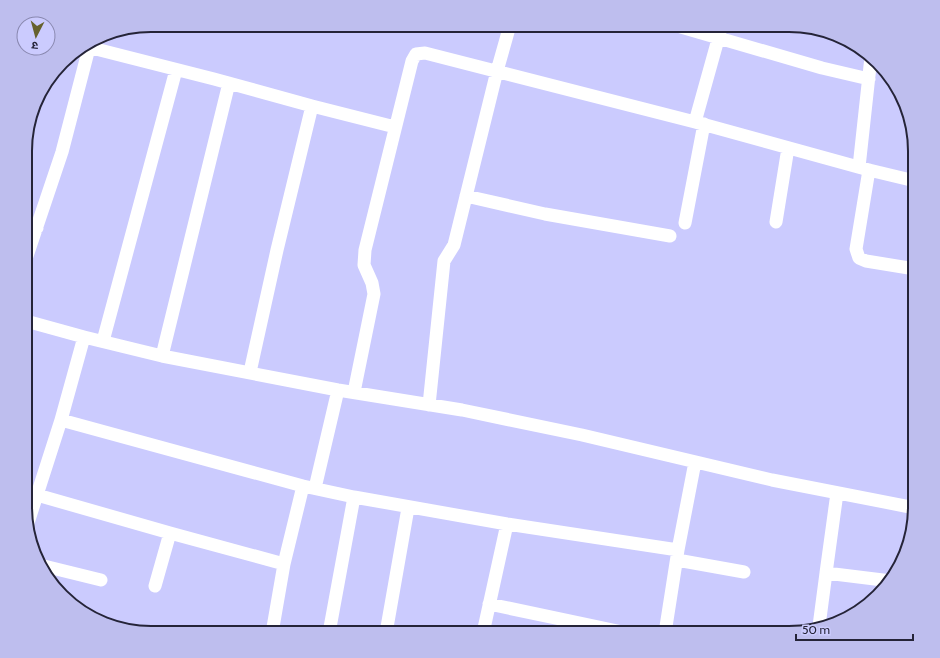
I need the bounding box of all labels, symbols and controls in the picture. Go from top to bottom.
north arrow [16,16,56,56]
text: उ [30,39,39,53]
scale bar [796,616,913,642]
text: 50 m [802,622,830,637]

